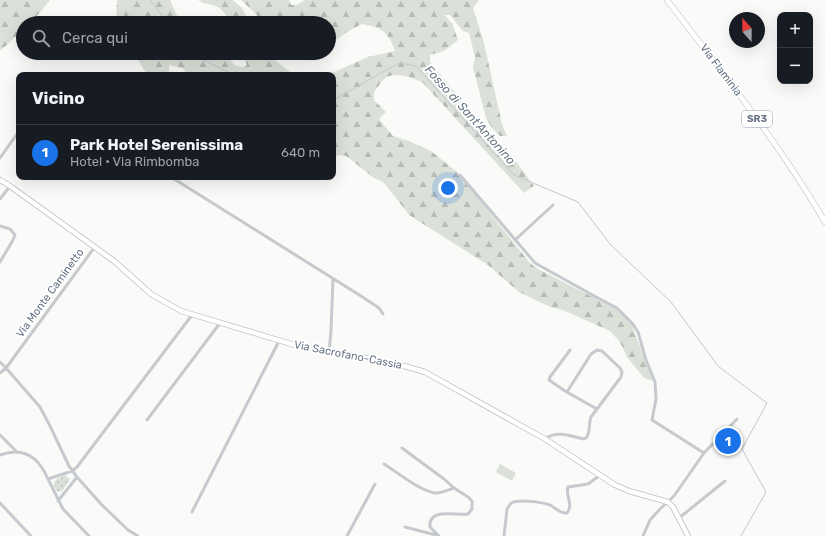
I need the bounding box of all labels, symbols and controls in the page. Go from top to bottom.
north arrow [729,12,765,48]
map controls [777,12,813,84]
button: + [777,12,813,48]
search box [16,16,336,60]
icon: search [30,27,52,49]
text: Cerca qui [62,29,128,47]
street label: Via Flaminia [697,41,745,99]
button: − [777,48,813,84]
water label: Fosso di Sant'Antonino [422,63,518,167]
text: Vicino [32,88,85,108]
road number: SR3 [742,111,772,127]
text: Park Hotel Serenissima [70,136,243,154]
text: 1 [42,145,48,160]
text: 640 m [281,145,320,160]
text: Hotel · Via Rimbomba [70,154,199,169]
your location [438,178,458,198]
street label: Via Monte Caminetto [13,246,87,340]
street label: Via Sacrofano-Cassia [293,338,403,372]
pin: 1 [715,426,741,456]

